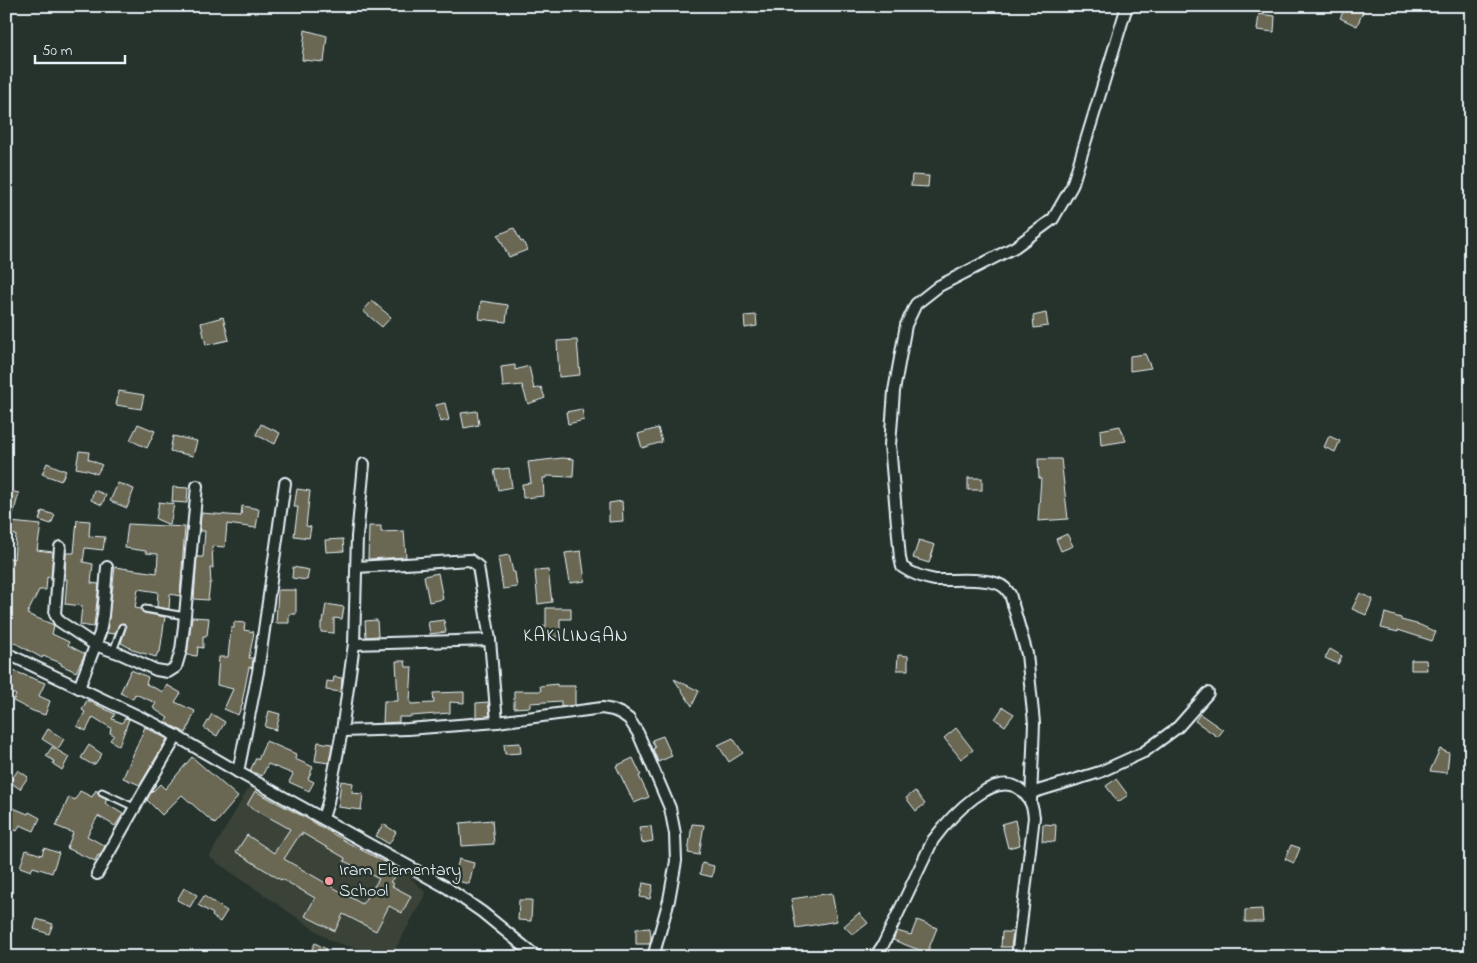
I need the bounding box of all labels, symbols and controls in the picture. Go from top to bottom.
scale bar [35,32,125,64]
text: 50 m [42,40,73,62]
district label: KAKILINGAN [523,623,629,650]
place label: Iram Elementary School [339,858,461,905]
marker: Iram Elementary School [323,875,335,887]

